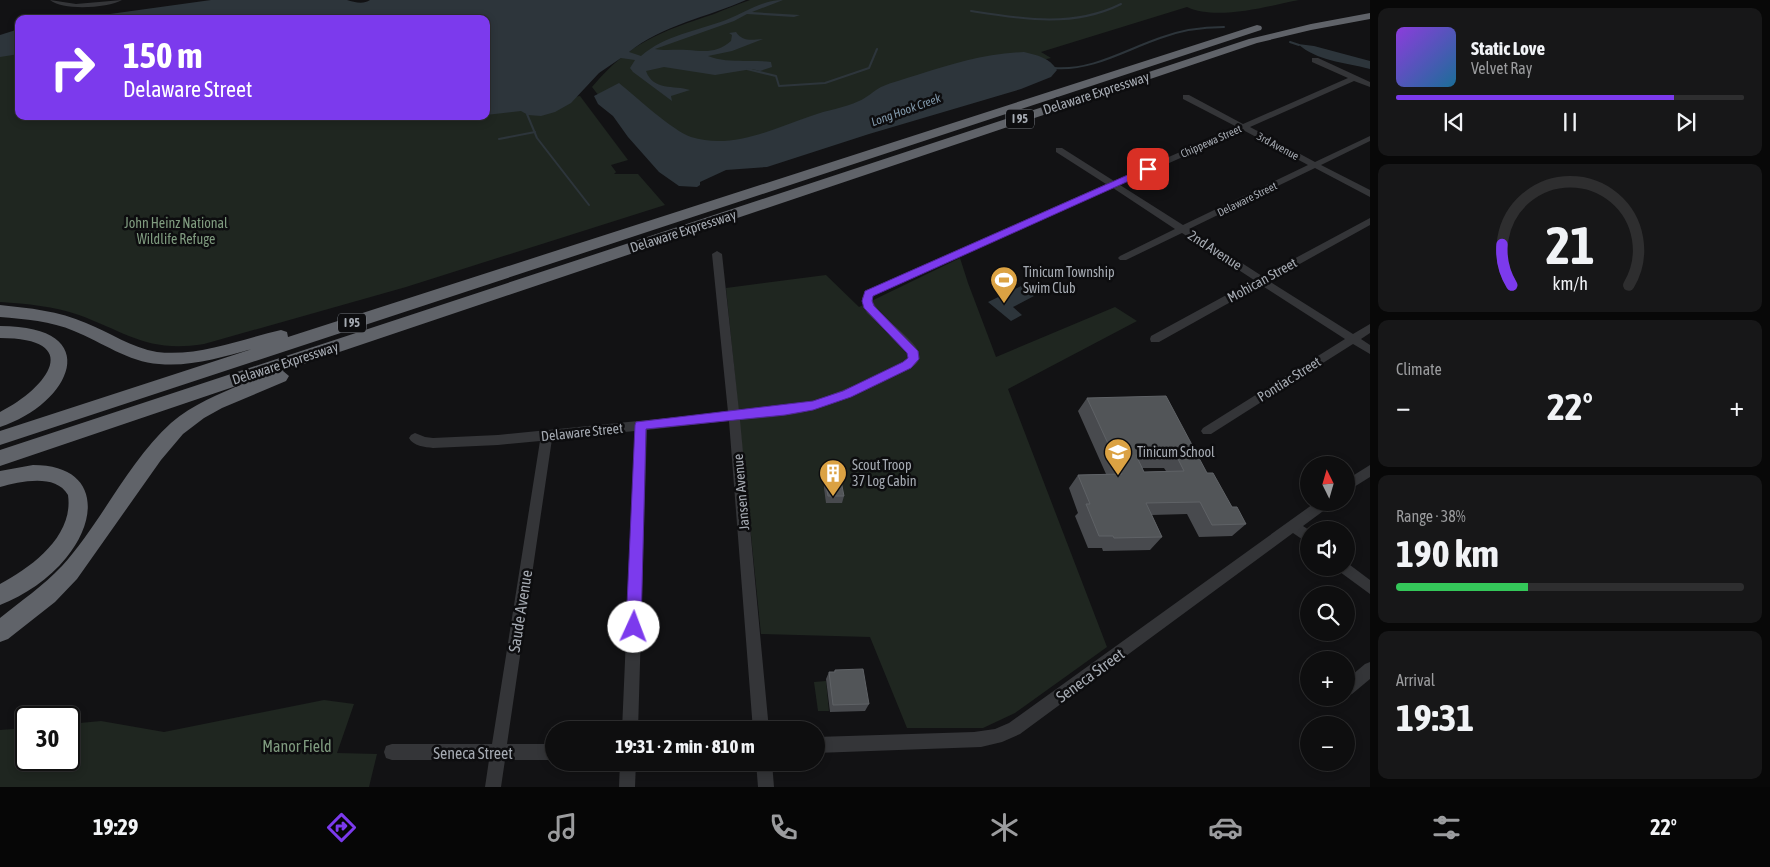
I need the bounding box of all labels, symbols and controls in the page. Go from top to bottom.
icon: right [40,35,105,100]
text: 150 m [123,35,202,75]
text: Static Love [1471,37,1545,59]
text: Velvet Ray [1471,59,1532,77]
street label: Delaware Expressway [1041,68,1151,118]
text: Delaware Street [123,76,252,102]
water label: Long Hook Creek [869,91,943,129]
icon: previous [1440,108,1468,136]
icon: pause [1556,108,1584,136]
icon: next [1672,108,1700,136]
road number: I 95 [1006,110,1034,128]
street label: Chippewa Street [1179,122,1243,160]
street label: 3rd Avenue [1255,130,1301,162]
pin [1127,148,1169,190]
icon: arrive [1134,155,1162,183]
street label: Delaware Street [1215,179,1279,219]
street label: Delaware Expressway [628,206,738,256]
park label: John Heinz National Wildlife Refuge [124,215,228,247]
text: 21 [1546,215,1594,275]
street label: 2nd Avenue [1185,227,1245,273]
street label: Mohican Street [1224,254,1300,306]
place label: Tinicum Township Swim Club [1023,264,1115,296]
sports icon: Tinicum Township Swim Club [989,265,1019,304]
text: km/h [1552,273,1588,294]
road number: I 95 [338,314,366,332]
street label: Delaware Expressway [230,338,340,388]
street label: Pontiac Street [1254,353,1324,405]
text: Climate [1396,360,1442,378]
text: 22° [1547,385,1593,428]
text: − [1396,390,1411,422]
text: + [1729,390,1744,422]
street label: Delaware Street [540,420,624,444]
school or university icon: Tinicum School [1103,437,1133,476]
place label: Tinicum School [1137,444,1215,460]
street label: Jansen Avenue [730,453,752,531]
north arrow [1300,456,1355,511]
map controls [1300,456,1355,771]
place label: Scout Troop 37 Log Cabin [852,457,916,489]
building icon: Scout Troop 37 Log Cabin [818,458,848,497]
text: Range · 38% [1396,507,1466,525]
button: sound [1300,521,1355,576]
text: 190 km [1396,532,1499,575]
street label: Saude Avenue [505,568,535,654]
button: search [1300,586,1355,641]
position arrow [607,600,659,652]
street label: Seneca Street [1053,644,1128,706]
button: + [1300,651,1355,706]
text: Arrival [1396,671,1435,689]
text: 19:31 [1396,696,1474,739]
speed limit sign: 30 [15,706,80,771]
button: − [1300,716,1355,771]
text: 19:31 · 2 min · 810 m [615,735,755,757]
park label: Manor Field [262,737,332,755]
street label: Seneca Street [433,744,513,762]
icon: directions [324,810,359,845]
icon: music [545,810,580,845]
icon: phone [766,810,801,845]
icon: climate [987,810,1022,845]
icon: car [1208,810,1243,845]
icon: filters [1429,810,1464,845]
text: 19:29 [93,814,138,840]
text: 22° [1650,814,1677,840]

